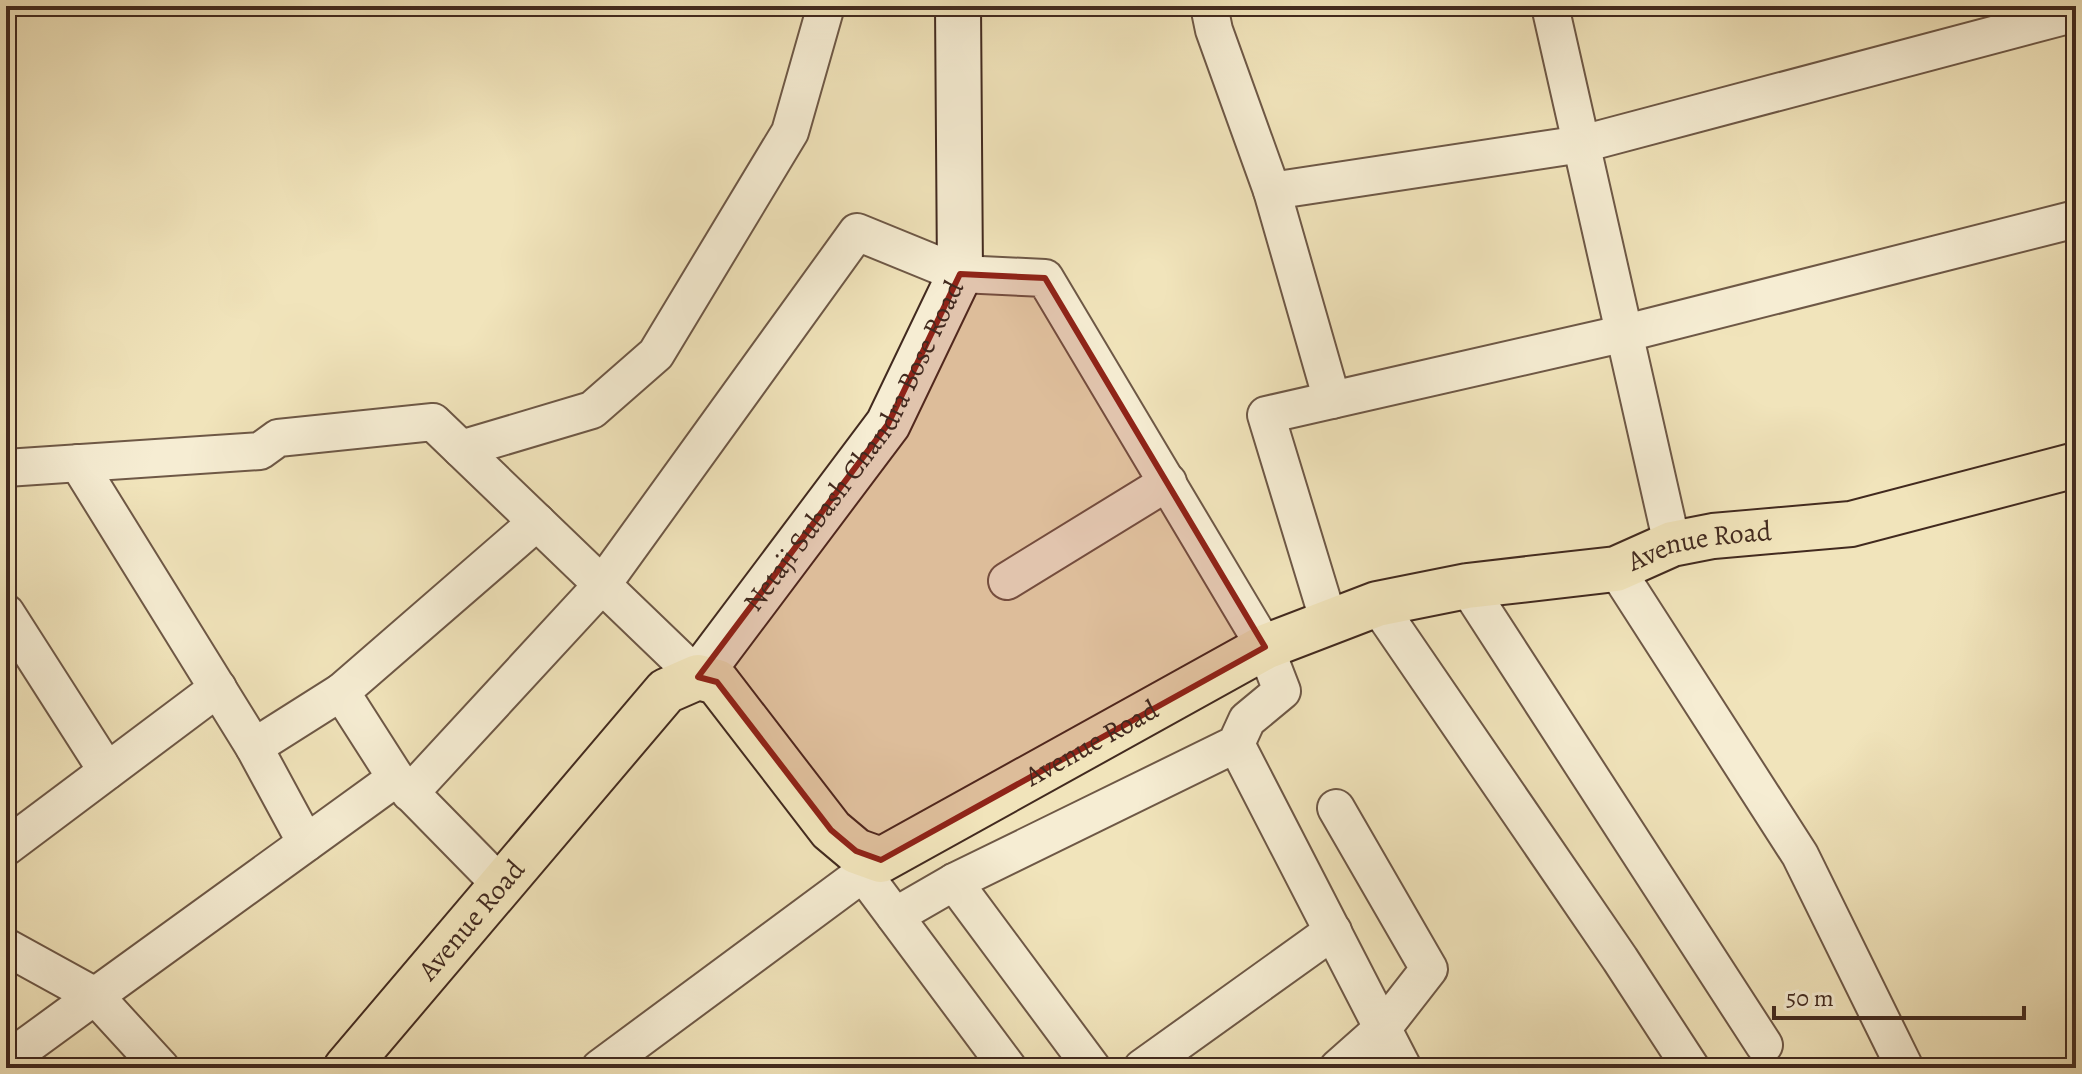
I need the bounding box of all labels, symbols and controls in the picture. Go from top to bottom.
street label: Netaji Subash Chandra Bose Road [735,273,974,619]
street label: Avenue Road [1620,512,1774,581]
street label: Avenue Road [1017,690,1166,796]
street label: Avenue Road [409,851,534,989]
scale bar [1774,970,2024,1020]
text: 50 m [1786,982,1834,1014]

